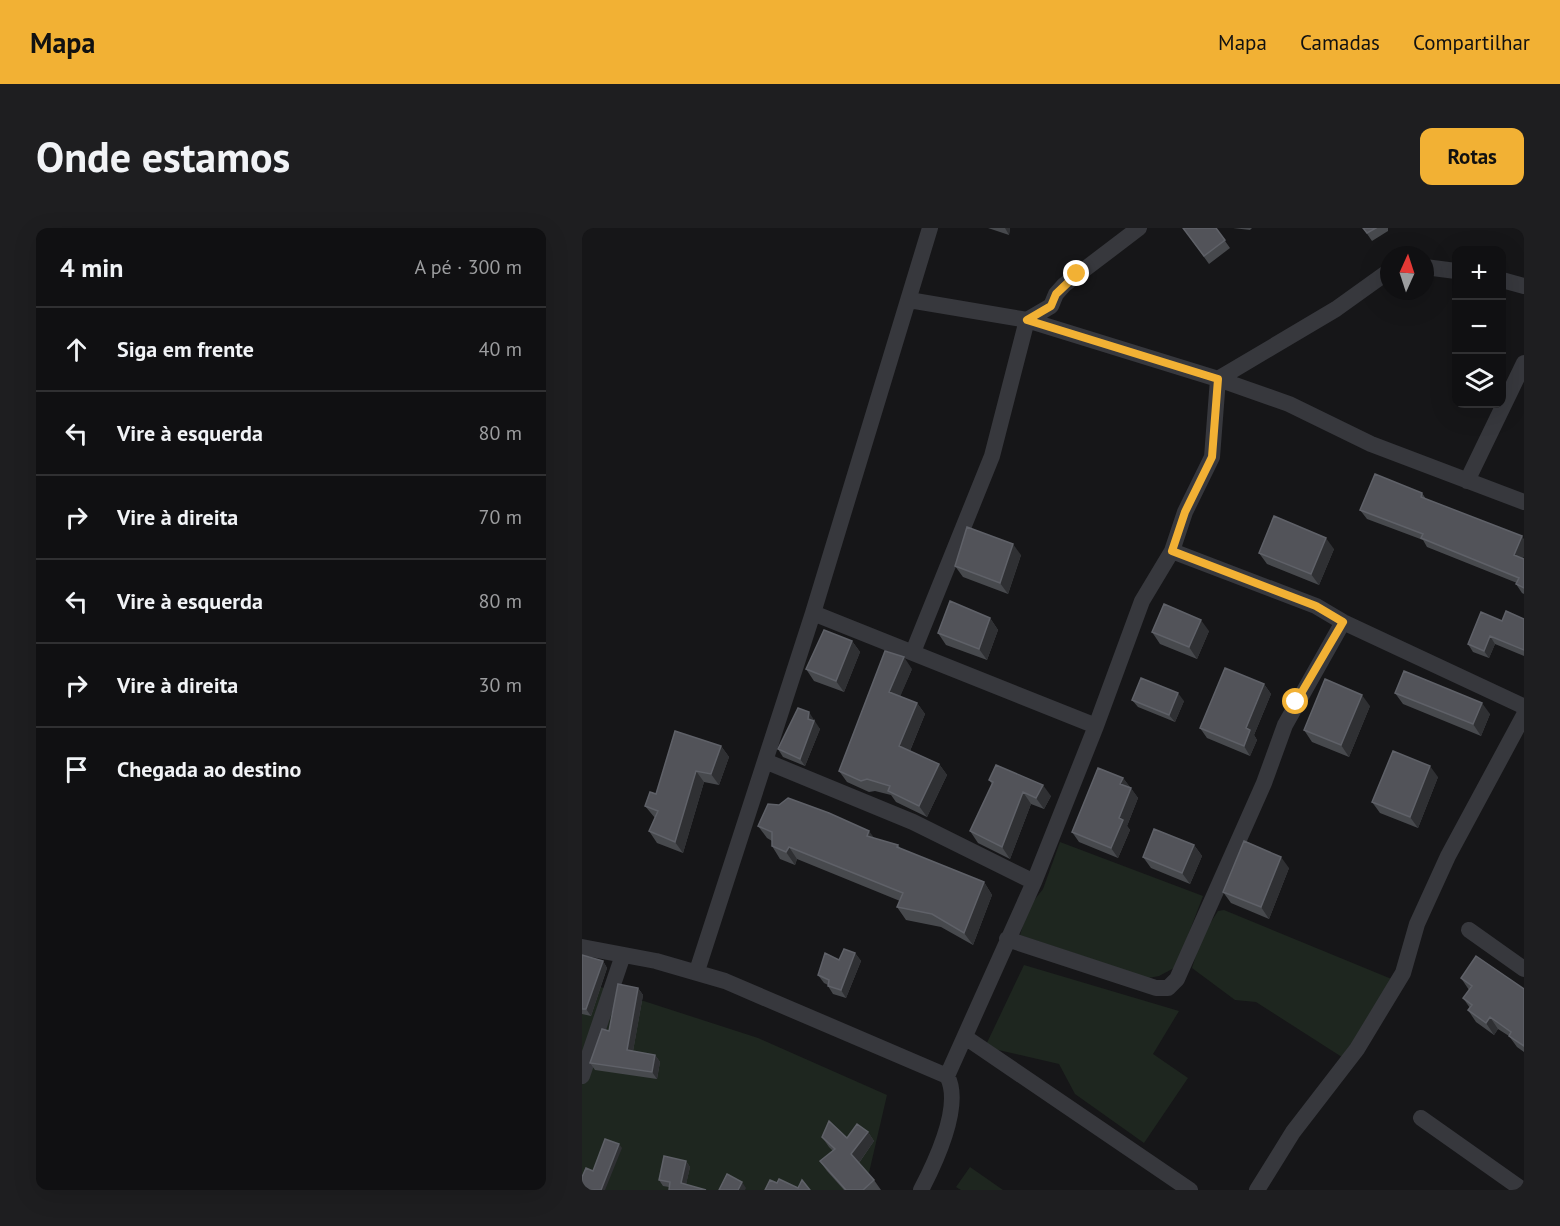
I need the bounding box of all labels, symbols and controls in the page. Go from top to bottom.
text: Mapa [30,24,95,61]
text: Mapa [1218,29,1267,56]
text: Camadas [1300,29,1380,56]
text: Compartilhar [1413,29,1530,56]
button: Rotas [1420,128,1524,185]
text: Onde estamos [36,129,290,184]
north arrow [1380,246,1434,300]
map controls [1452,246,1506,408]
button: + [1452,246,1506,300]
text: 4 min [60,251,123,284]
text: A pé · 300 m [415,254,522,280]
route end [1063,260,1089,286]
button: − [1452,300,1506,354]
icon: ahead [60,333,93,366]
text: Siga em frente [117,335,254,363]
text: 40 m [479,336,522,362]
button: layers [1452,354,1506,408]
icon: left [60,417,93,450]
text: Vire à esquerda [117,419,263,447]
text: 80 m [479,420,522,446]
icon: right [60,501,93,534]
text: Vire à direita [117,503,238,531]
text: 70 m [479,504,522,530]
icon: left [60,585,93,618]
text: Vire à esquerda [117,587,263,615]
text: 80 m [479,588,522,614]
icon: right [60,669,93,702]
text: Vire à direita [117,671,238,699]
text: 30 m [479,672,522,698]
route start [1282,688,1308,714]
icon: arrive [60,753,93,786]
text: Chegada ao destino [117,755,301,783]

